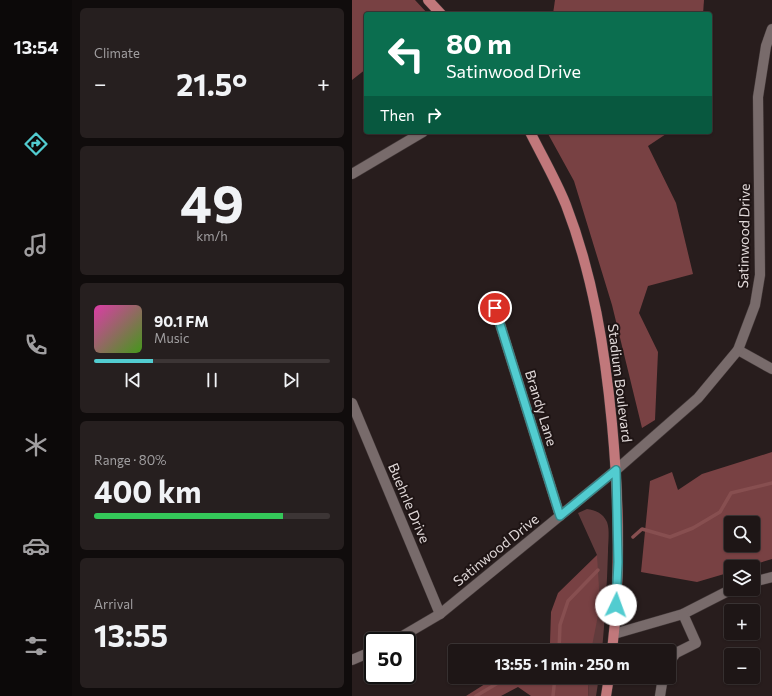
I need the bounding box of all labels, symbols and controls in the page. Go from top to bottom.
text: 80 m [446,26,512,60]
icon: left [380,28,432,80]
text: 13:54 [14,36,58,58]
text: Climate [94,45,140,61]
text: Satinwood Drive [446,60,581,82]
text: 21.5° [176,65,247,102]
text: − [94,70,107,97]
text: + [317,70,330,97]
icon: right [423,104,445,126]
text: Then [380,106,415,124]
icon: directions [22,130,50,158]
text: 49 [180,170,244,234]
street label: Satinwood Drive [734,183,753,289]
text: km/h [196,228,228,244]
icon: music [22,231,50,259]
pin [478,291,512,325]
icon: arrive [484,297,506,319]
text: 90.1 FM [154,312,209,330]
street label: Stadium Boulevard [605,323,636,443]
text: Music [154,330,189,346]
icon: phone [22,331,50,359]
street label: Brandy Lane [522,368,561,448]
icon: previous [122,369,144,391]
icon: pause [201,369,223,391]
icon: next [280,369,302,391]
icon: climate [22,431,50,459]
text: Range · 80% [94,452,167,468]
street label: Buehrle Drive [385,460,434,545]
text: 400 km [94,472,201,509]
street label: Satinwood Drive [450,510,542,589]
map controls [724,516,760,684]
button: search [724,516,760,552]
icon: car [22,532,50,560]
button: layers [724,560,760,596]
position arrow [595,584,637,626]
text: Arrival [94,596,133,612]
button: + [724,604,760,640]
text: 13:55 [94,616,168,653]
icon: filters [22,632,50,660]
speed limit sign: 50 [364,632,416,684]
button: − [724,648,760,684]
text: 13:55 · 1 min · 250 m [494,655,630,673]

